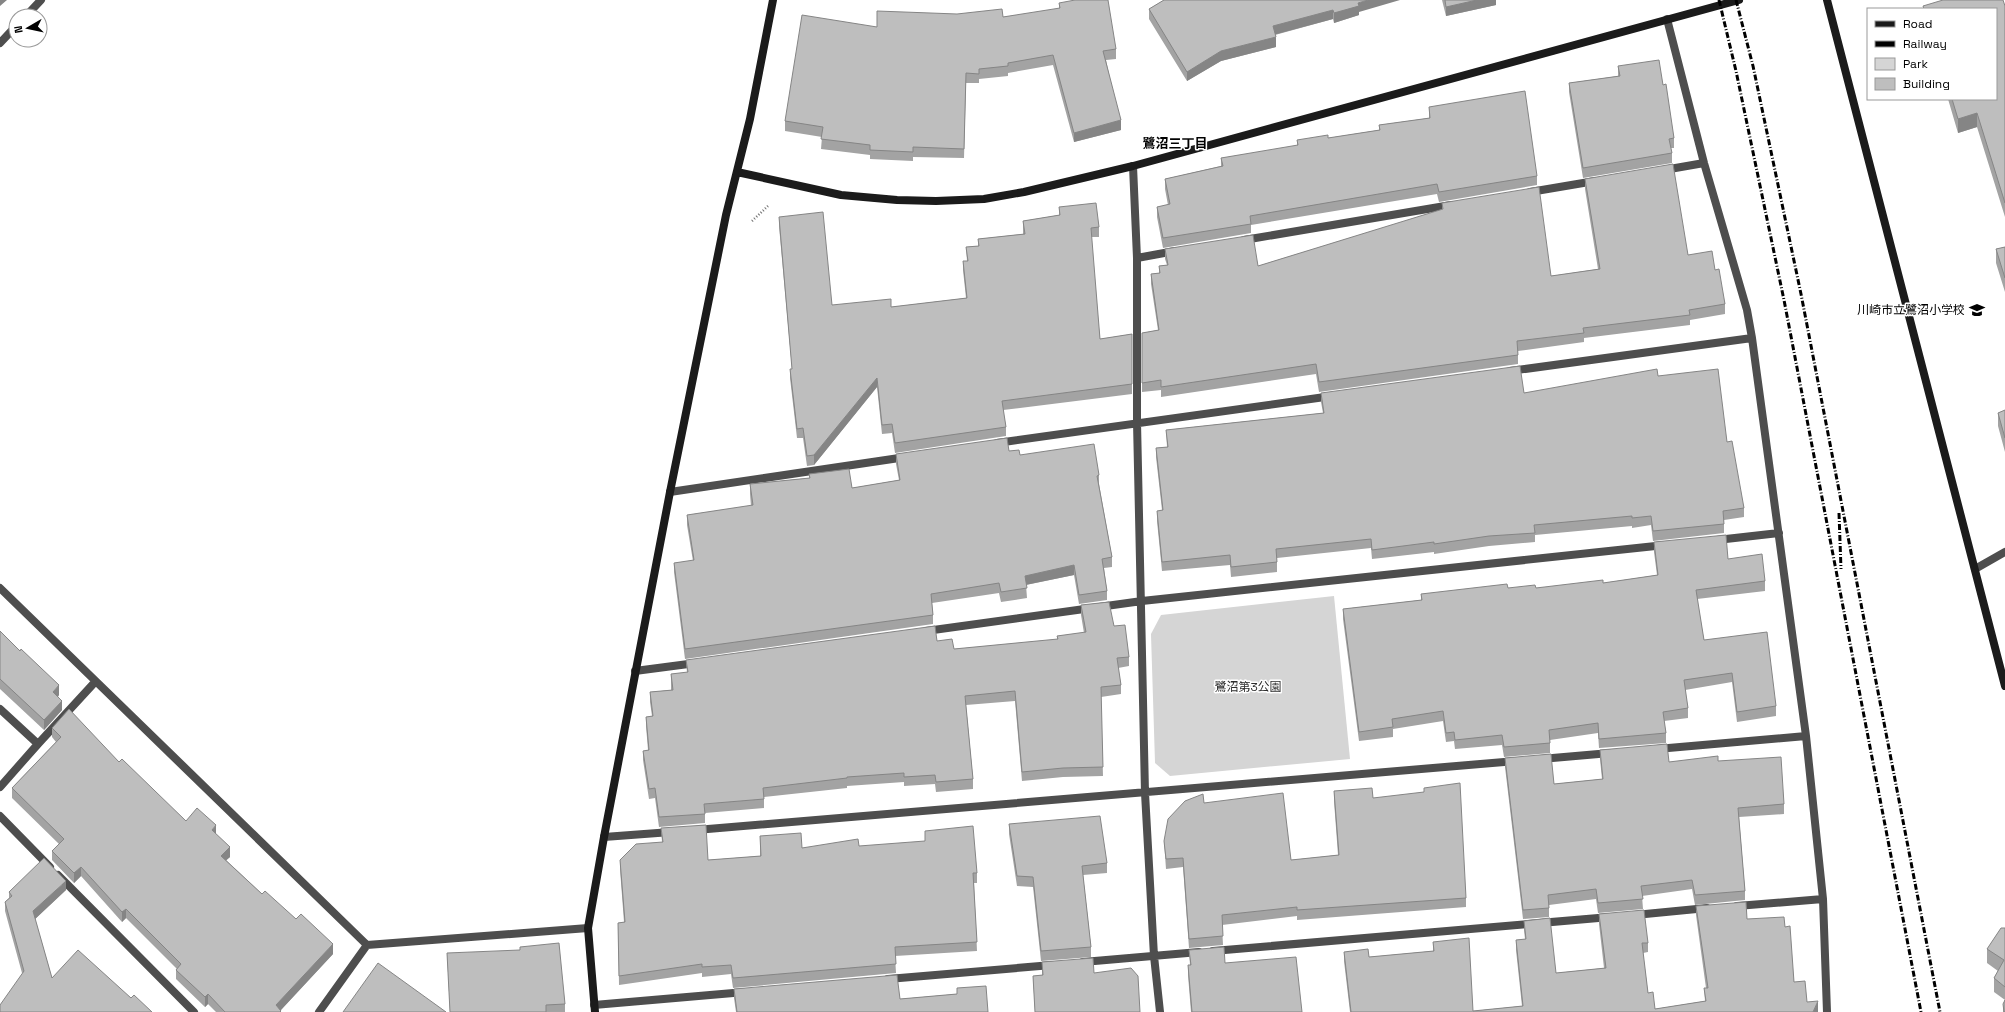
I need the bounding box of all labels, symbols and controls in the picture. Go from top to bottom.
north arrow [8,8,48,48]
legend [1867,8,1997,100]
text: Road [1903,16,1932,32]
text: N [11,25,26,34]
text: Railway [1903,36,1947,52]
text: Park [1903,56,1928,72]
text: Building [1903,76,1950,92]
district label: 鷺沼三丁目 [1142,135,1208,152]
school or university icon: 川崎市立鷺沼小学校 [1968,301,1986,319]
place label: 川崎市立鷺沼小学校 [1857,302,1965,318]
park label: 鷺沼第3公園 [1214,679,1282,695]

